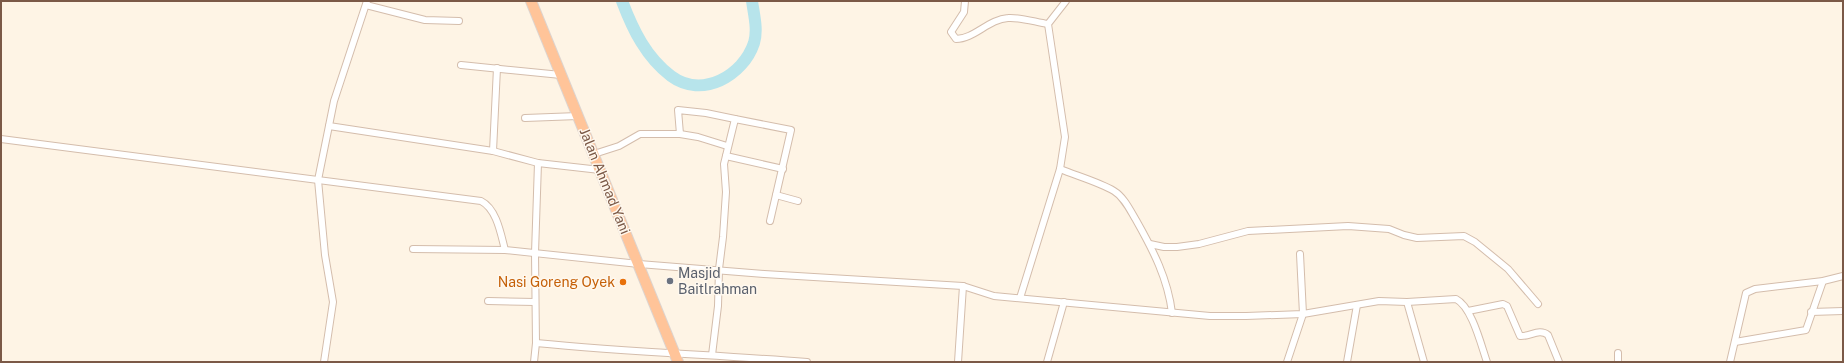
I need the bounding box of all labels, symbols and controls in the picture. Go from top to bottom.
street label: Jalan Ahmad Yani [576,126,634,236]
place label: Masjid Baitlrahman [678,265,757,297]
place label: Nasi Goreng Oyek [498,274,615,290]
marker: Masjid Baitlrahman [665,276,675,286]
marker: Nasi Goreng Oyek [618,277,628,287]

